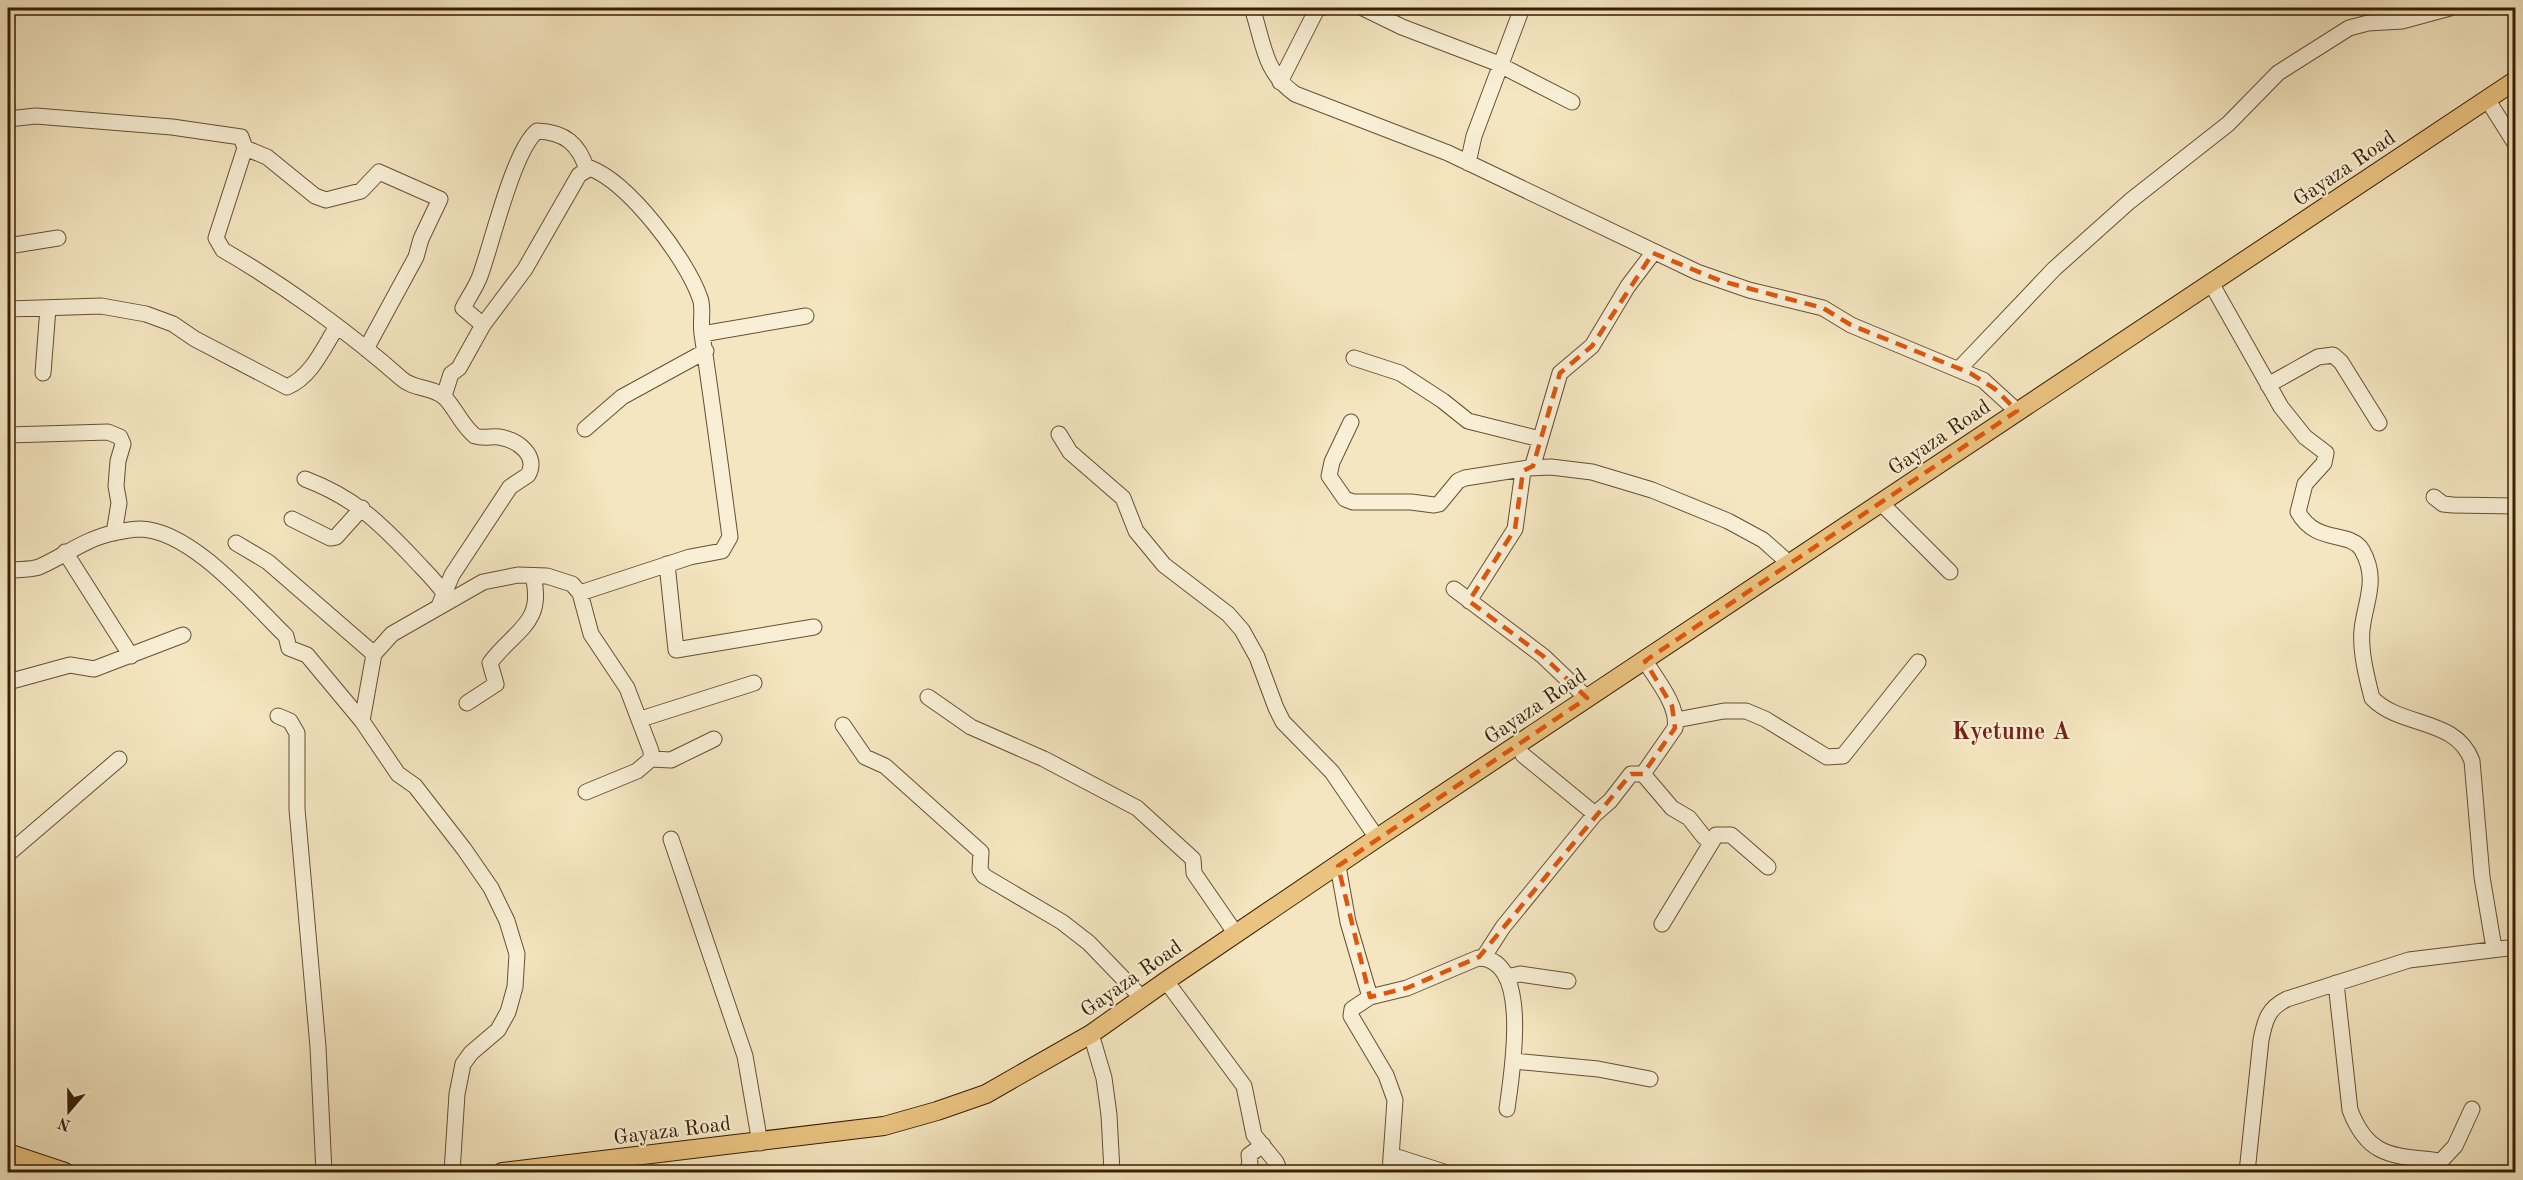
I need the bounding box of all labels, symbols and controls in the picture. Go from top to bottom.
street label: Gayaza Road [2290,127,2400,211]
street label: Gayaza Road [1885,396,1995,480]
street label: Gayaza Road [1481,665,1591,749]
district label: Kyetume A [1952,721,2070,745]
street label: Gayaza Road [1077,937,1186,1022]
north arrow [39,1081,99,1141]
text: N [55,1113,73,1133]
street label: Gayaza Road [612,1114,732,1149]

